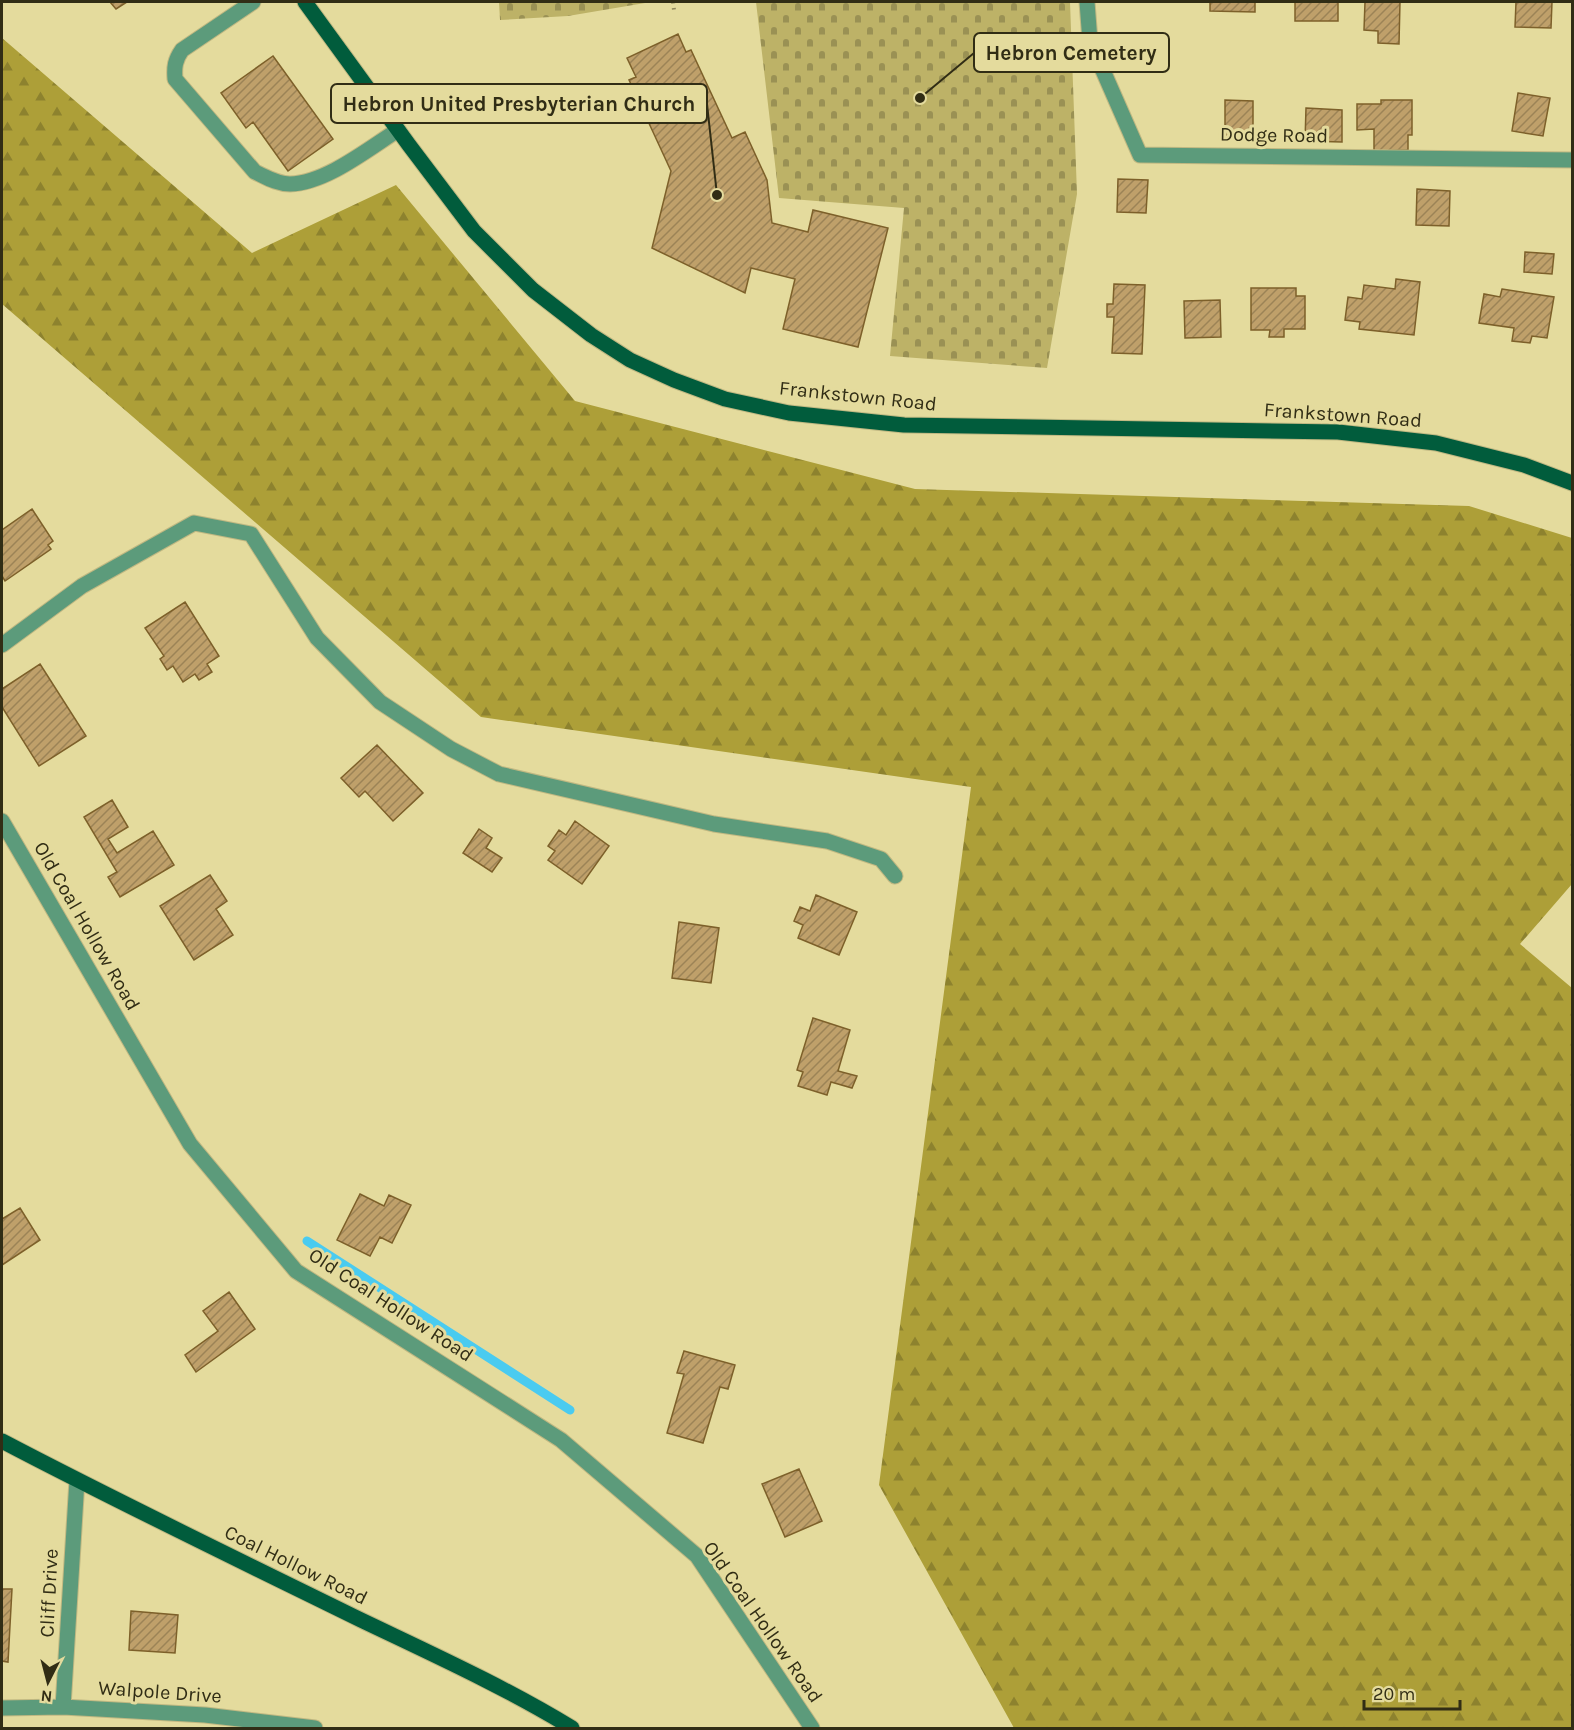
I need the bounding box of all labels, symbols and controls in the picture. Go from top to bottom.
callout: Hebron Cemetery [974,33,1169,72]
text: Hebron Cemetery [985,41,1157,65]
callout: Hebron United Presbyterian Church [331,84,707,123]
text: Hebron United Presbyterian Church [343,92,695,116]
street label: Dodge Road [1220,123,1328,147]
street label: Frankstown Road [778,376,938,416]
street label: Frankstown Road [1263,398,1423,432]
street label: Old Coal Hollow Road [29,837,145,1015]
street label: Old Coal Hollow Road [304,1243,478,1367]
street label: Coal Hollow Road [221,1520,371,1610]
street label: Old Coal Hollow Road [699,1537,827,1707]
street label: Cliff Drive [35,1548,63,1638]
north arrow [18,1652,78,1712]
scale bar [1364,1673,1460,1711]
street label: Walpole Drive [97,1676,223,1708]
text: 20 m [1373,1683,1415,1705]
text: N [40,1686,53,1706]

